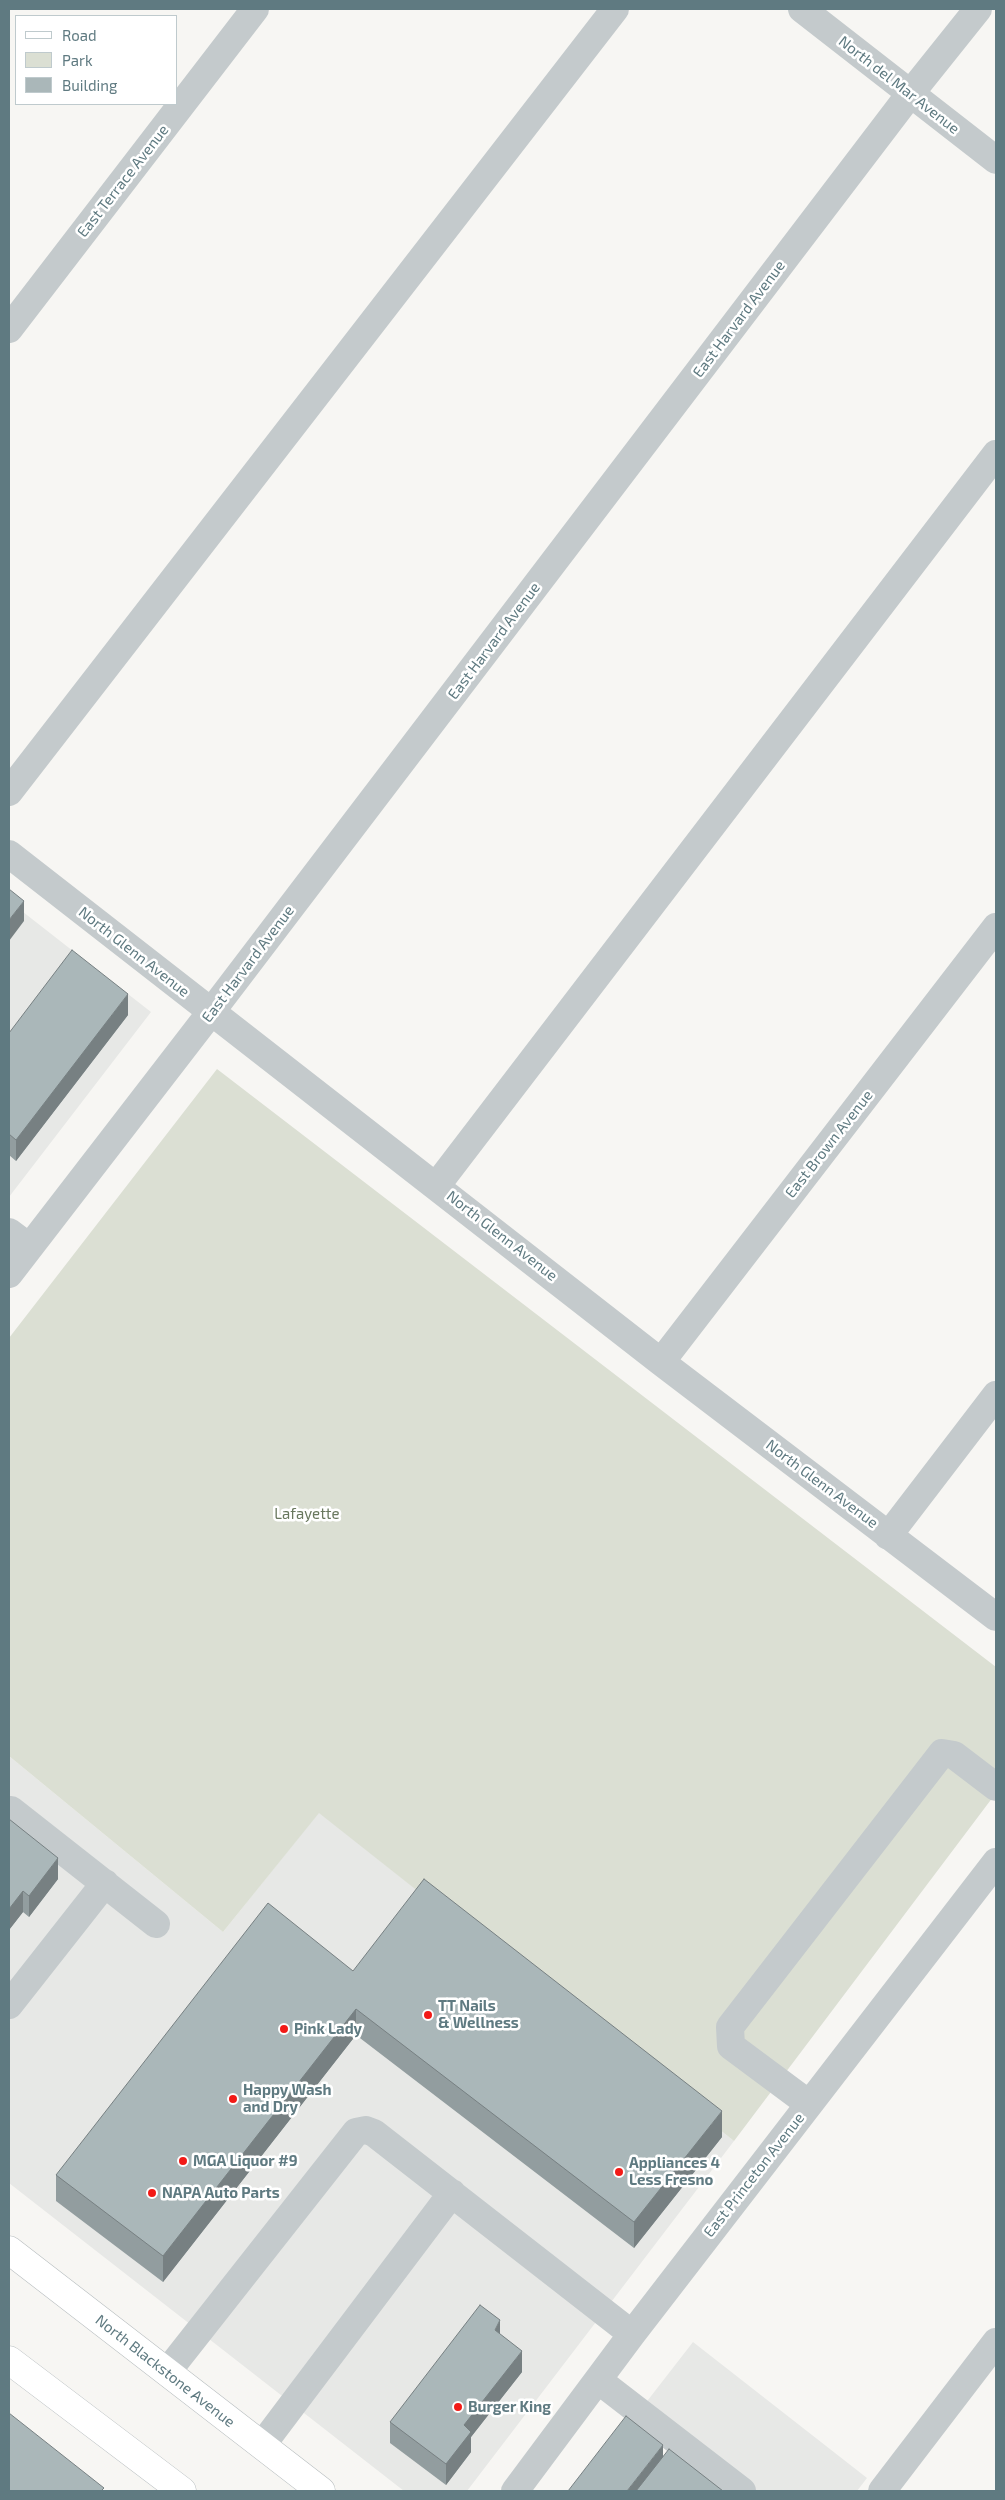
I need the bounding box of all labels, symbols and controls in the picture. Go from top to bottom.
legend [15,15,178,105]
text: Road [62,26,97,44]
street label: North del Mar Avenue [835,32,963,138]
text: Park [62,51,93,69]
text: Building [62,76,117,94]
street label: East Terrace Avenue [74,121,172,241]
street label: East Harvard Avenue [689,257,789,381]
street label: East Harvard Avenue [444,579,544,703]
street label: East Harvard Avenue [198,902,298,1026]
street label: North Glenn Avenue [75,903,193,1001]
street label: East Brown Avenue [781,1087,877,1201]
street label: North Glenn Avenue [443,1187,561,1285]
street label: North Glenn Avenue [762,1436,882,1532]
park label: Lafayette [274,1505,340,1523]
place label: TT Nails & Wellness [438,1997,519,2032]
marker: TT Nails & Wellness [422,2009,434,2021]
place label: Pink Lady [294,2020,362,2038]
marker: Pink Lady [278,2023,290,2035]
place label: Happy Wash and Dry [243,2081,332,2116]
marker: Happy Wash and Dry [227,2093,239,2105]
street label: East Princeton Avenue [700,2109,808,2241]
place label: MGA Liquor #9 [193,2152,298,2170]
place label: Appliances 4 Less Fresno [629,2154,720,2189]
marker: MGA Liquor #9 [177,2155,189,2167]
marker: Appliances 4 Less Fresno [613,2166,625,2178]
place label: NAPA Auto Parts [162,2184,280,2202]
marker: NAPA Auto Parts [146,2187,158,2199]
street label: North Blackstone Avenue [92,2311,238,2431]
place label: Burger King [468,2398,551,2416]
marker: Burger King [452,2401,464,2413]

